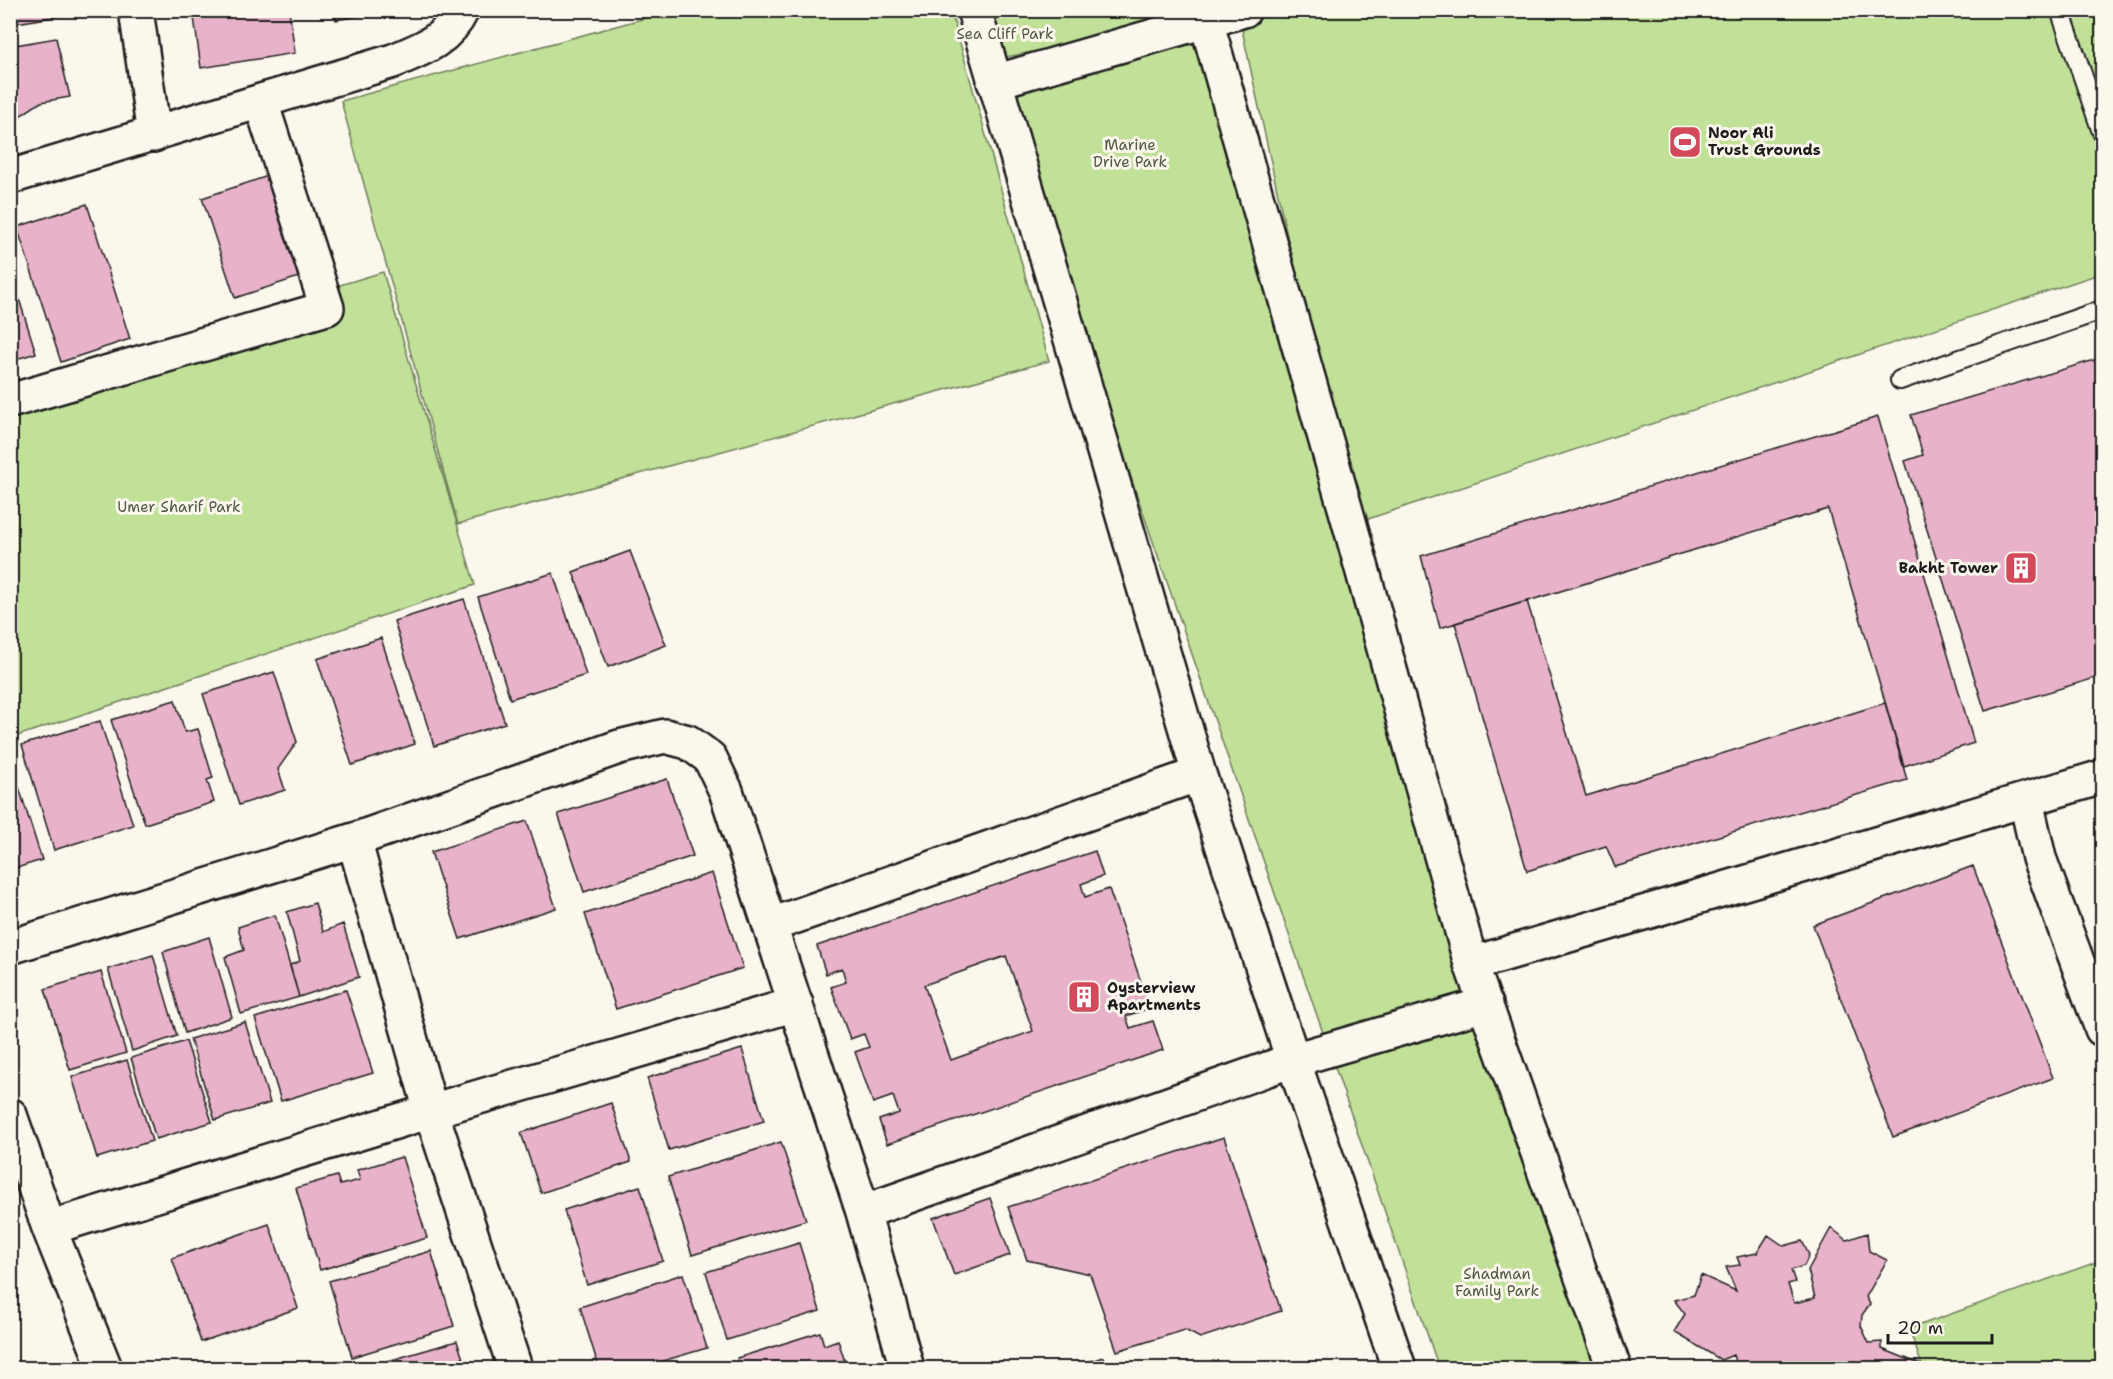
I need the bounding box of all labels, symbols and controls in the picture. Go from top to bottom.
park label: Sea Cliff Park [956,24,1054,44]
place label: Noor Ali Trust Grounds [1708,123,1821,160]
sports icon: Noor Ali Trust Grounds [1667,124,1703,160]
park label: Marine Drive Park [1093,135,1167,172]
park label: Umer Sharif Park [117,497,241,517]
building icon: Bakht Tower [2003,550,2039,586]
place label: Bakht Tower [1899,558,1998,578]
place label: Oysterview Apartments [1107,978,1201,1015]
building icon: Oysterview Apartments [1066,979,1102,1015]
park label: Shadman Family Park [1455,1264,1539,1301]
scale bar [1888,1307,1992,1345]
text: 20 m [1897,1316,1943,1340]

